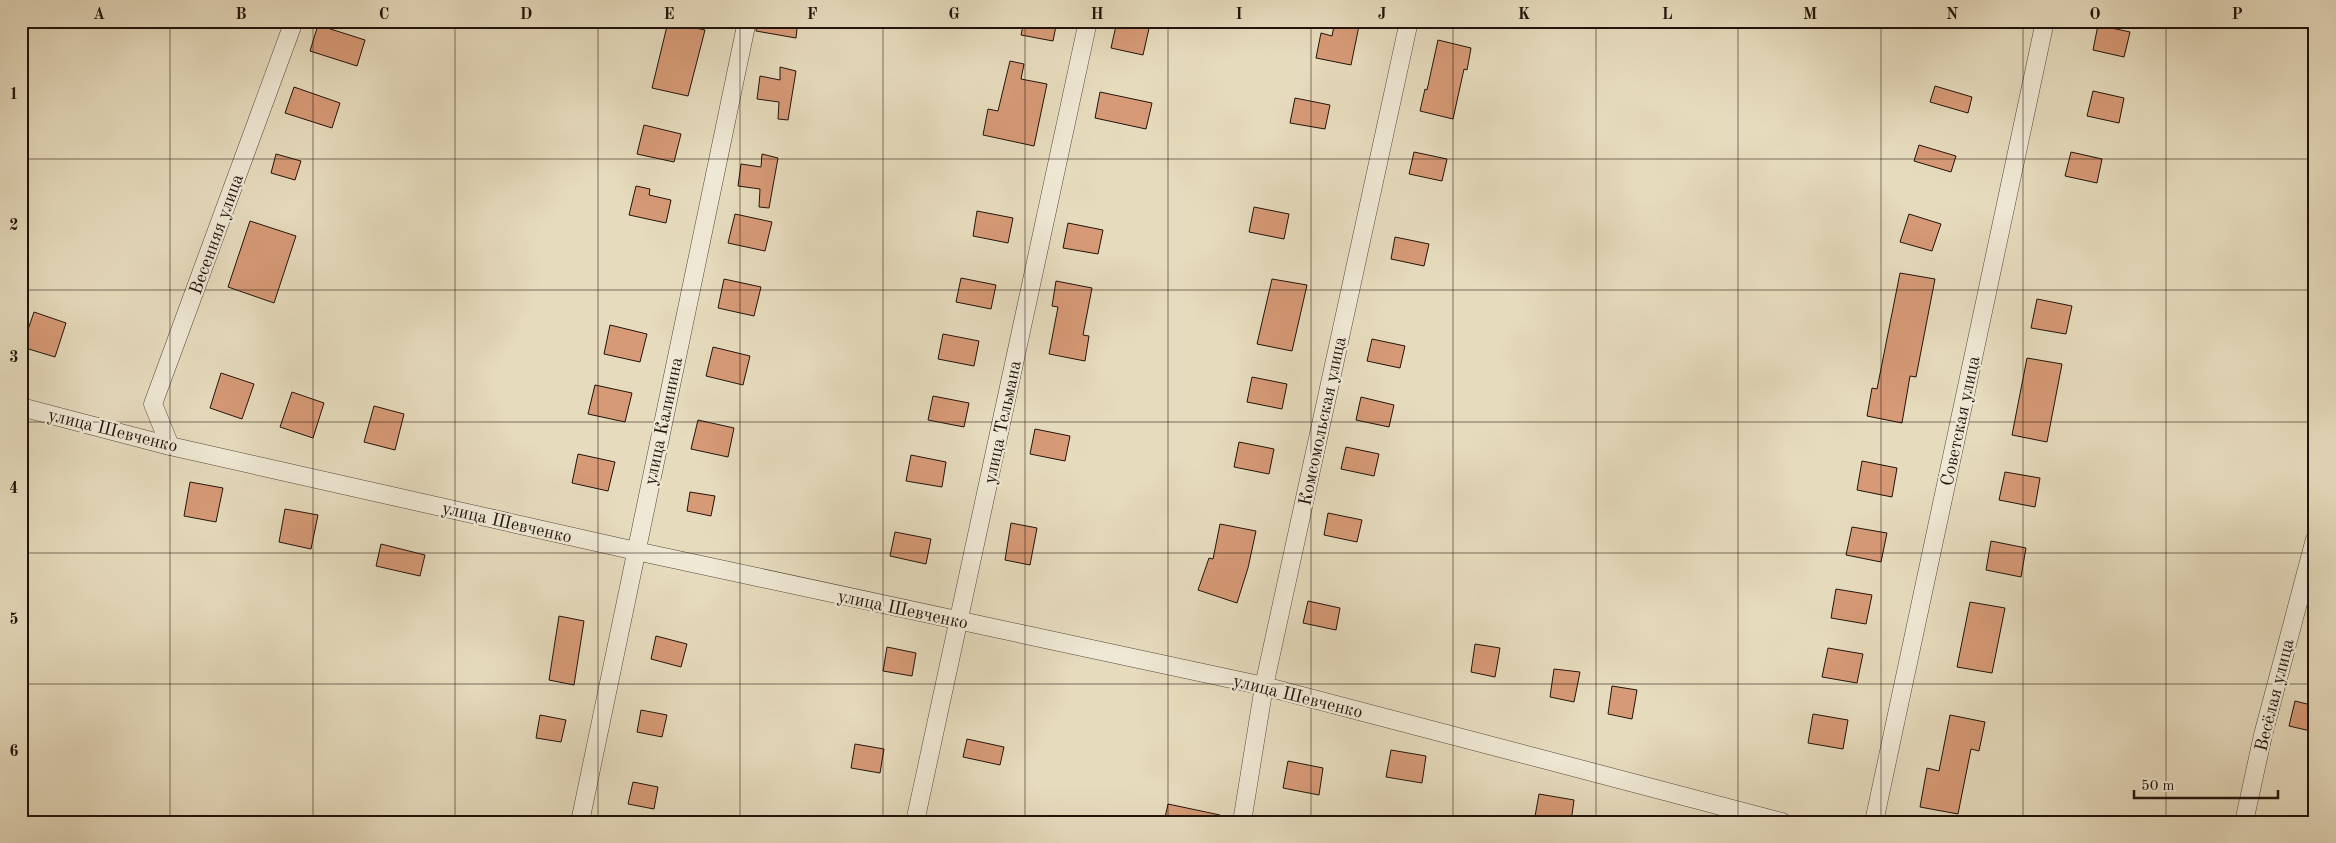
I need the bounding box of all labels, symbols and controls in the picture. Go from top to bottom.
text: A [93,7,105,23]
text: B [235,7,247,23]
text: C [379,7,389,23]
text: D [520,7,532,23]
text: E [663,7,675,23]
text: F [807,7,818,23]
text: G [948,7,960,23]
text: H [1090,7,1104,23]
text: I [1235,7,1243,23]
text: J [1378,7,1387,23]
text: K [1518,7,1530,23]
text: L [1662,7,1673,23]
text: M [1803,7,1817,23]
text: N [1946,7,1959,23]
text: O [2089,7,2101,23]
text: P [2231,7,2243,23]
text: 1 [9,87,19,103]
street label: Весенняя улица [187,172,247,297]
text: 2 [9,218,19,234]
street label: Комсомольская улица [1296,335,1350,507]
text: 3 [9,350,19,366]
street label: Советская улица [1938,354,1984,488]
street label: улица Калинина [642,356,686,487]
street label: улица Тельмана [981,359,1025,485]
street label: улица Шевченко [46,406,180,456]
text: 4 [9,481,19,497]
street label: улица Шевченко [440,499,574,547]
street label: улица Шевченко [836,587,970,633]
text: 5 [9,612,19,628]
street label: Весёлая улица [2252,637,2298,753]
street label: улица Шевченко [1231,672,1365,722]
text: 6 [9,744,19,760]
scale bar [2134,768,2277,800]
text: 50 m [2141,779,2175,794]

